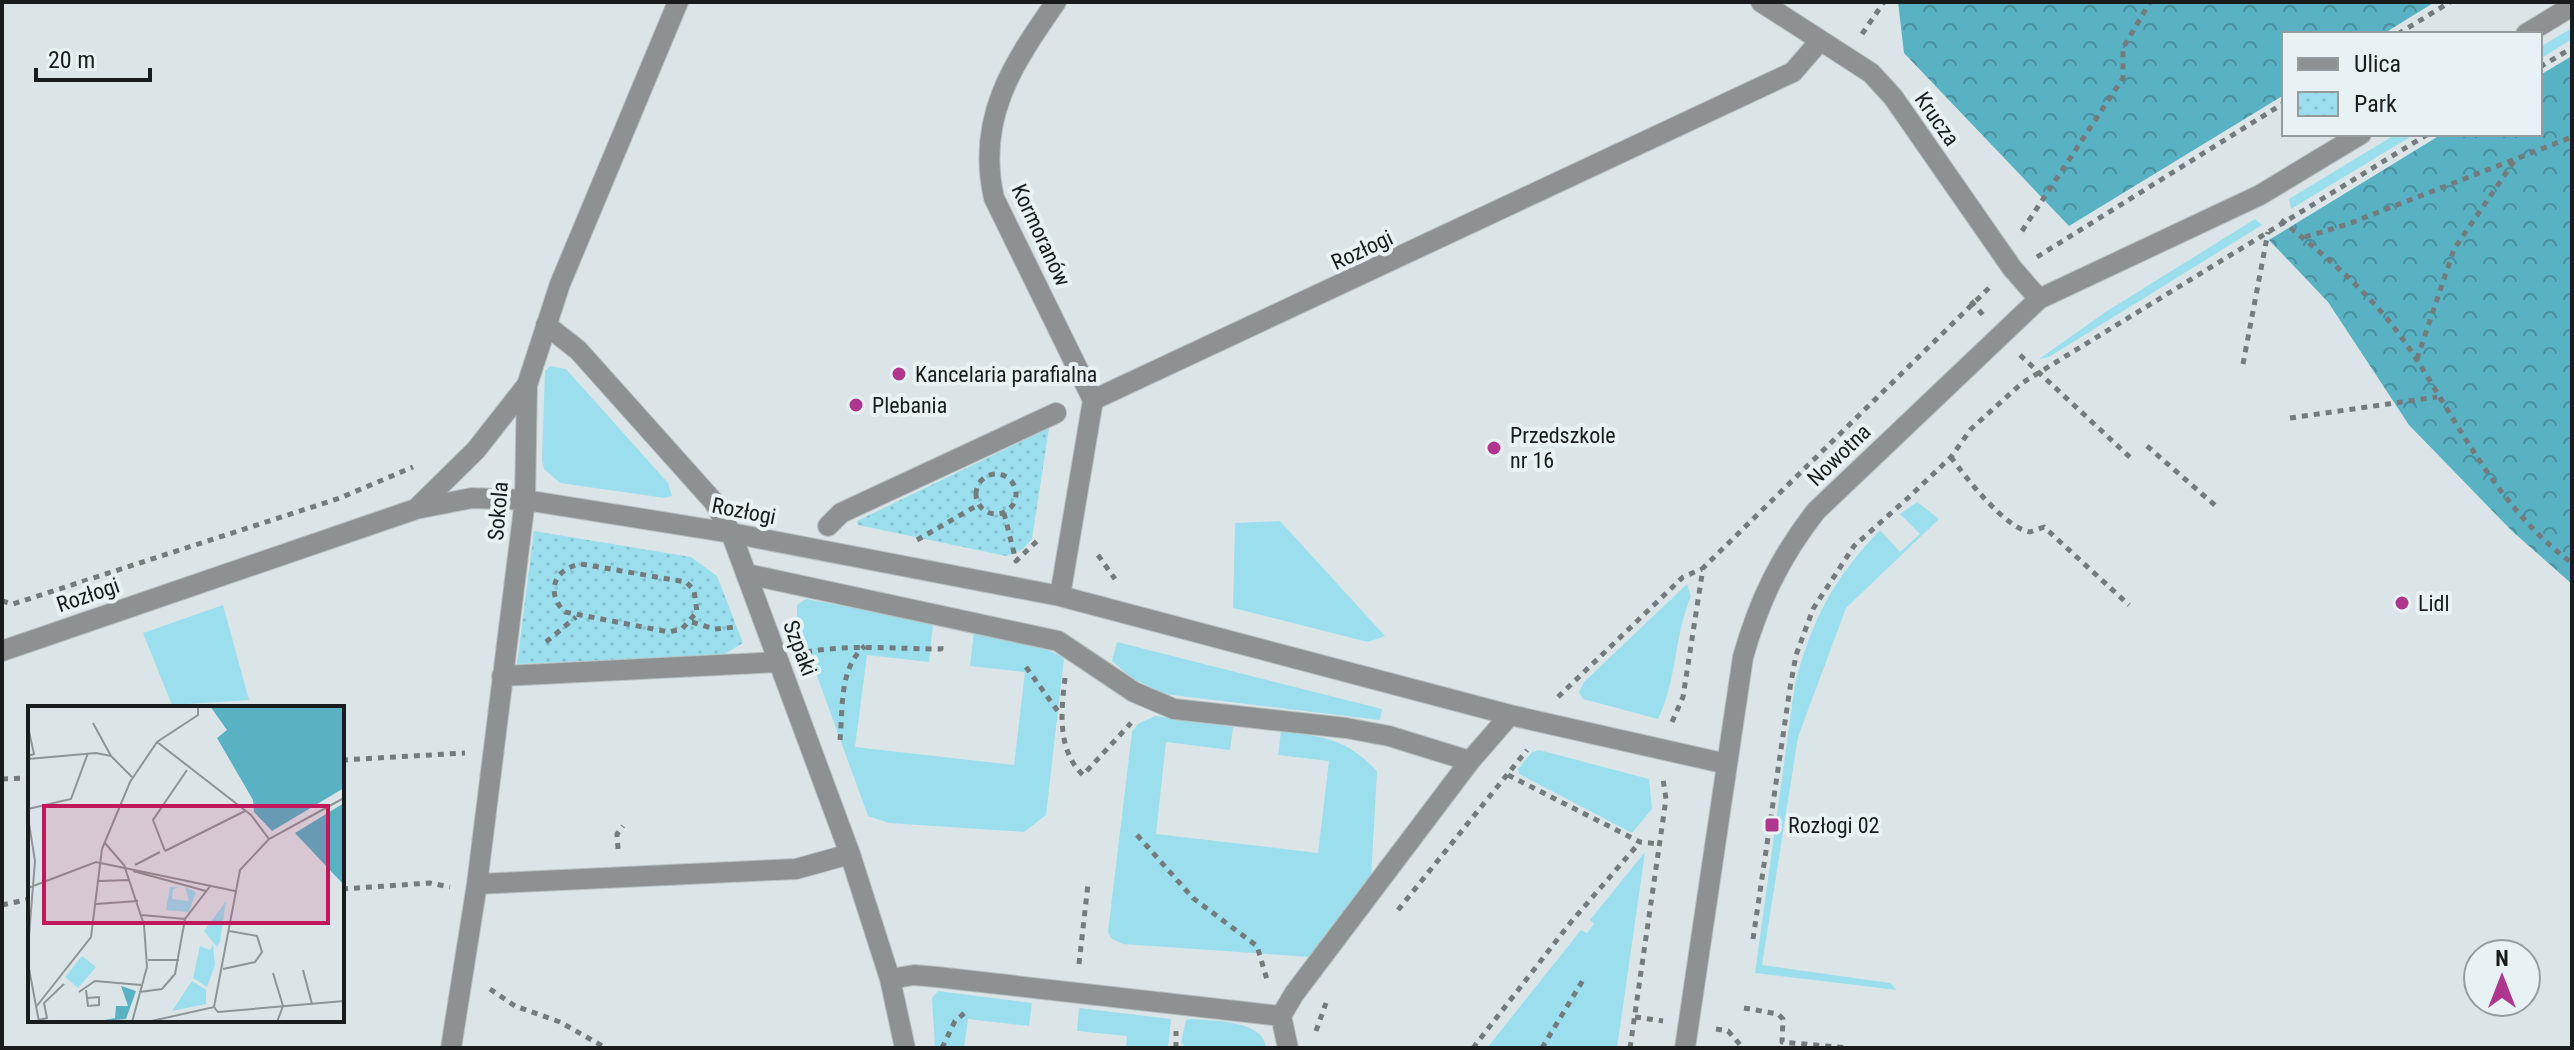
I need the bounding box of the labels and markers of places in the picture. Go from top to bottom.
place label: Kancelaria parafialna [915,362,1097,387]
marker: Kancelaria parafialna [890,365,908,383]
place label: Plebania [872,393,947,418]
marker: Plebania [847,396,865,414]
place label: Przedszkole nr 16 [1510,423,1616,473]
marker: Przedszkole nr 16 [1485,439,1503,457]
place label: Lidl [2418,591,2449,616]
marker: Lidl [2393,594,2411,612]
place label: Rozłogi 02 [1788,813,1879,838]
marker: Rozłogi 02 [1763,816,1781,834]

